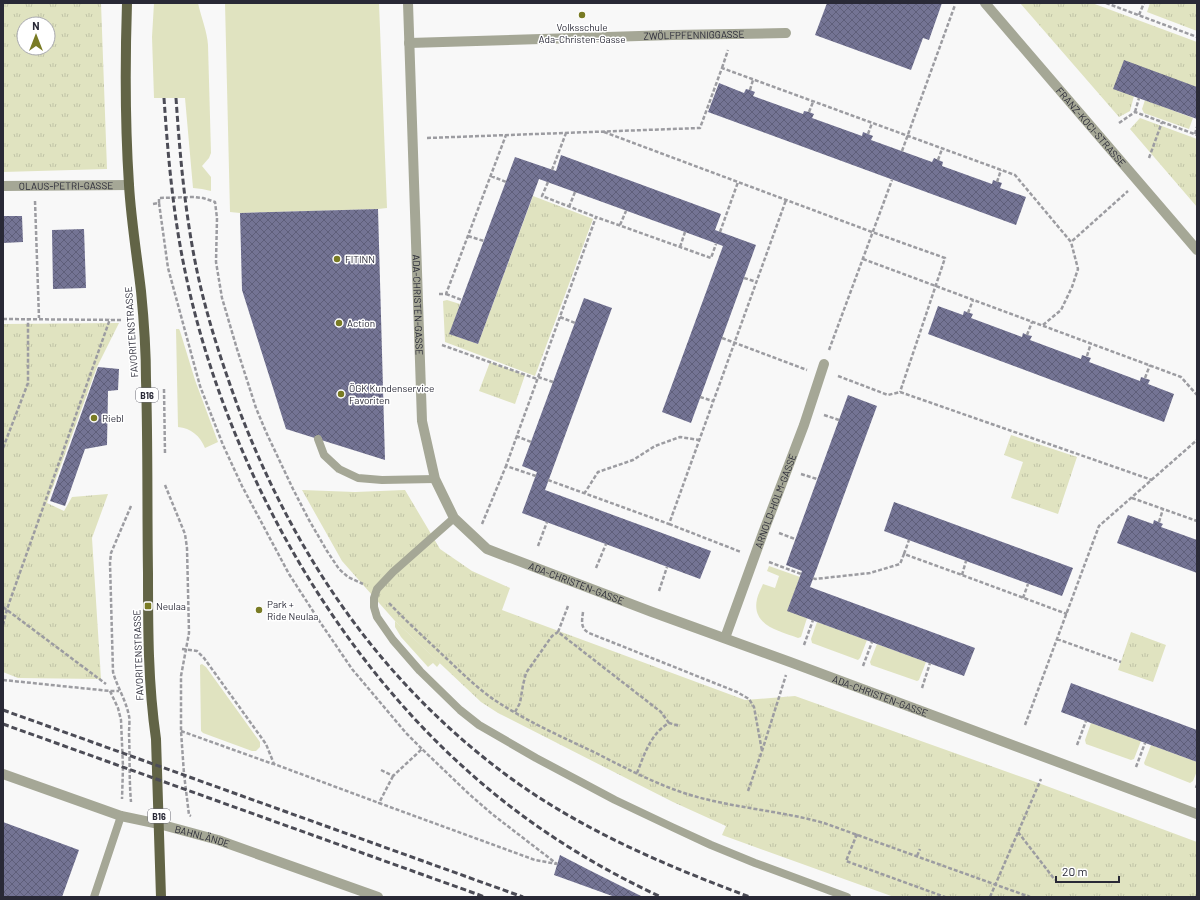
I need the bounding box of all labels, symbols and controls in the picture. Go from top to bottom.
marker: Volksschule Ada-Christen-Gasse [577,10,587,20]
north arrow [16,16,56,56]
text: N [32,19,40,32]
place label: Volksschule Ada-Christen-Gasse [539,21,625,45]
street label: ZWÖLFPFENNIGGASSE [643,28,745,42]
street label: FRANZ-KOCI-STRASSE [1054,85,1128,169]
street label: OLAUS-PETRI-GASSE [19,179,113,192]
place label: FITINN [345,253,375,265]
marker: FITINN [332,254,342,264]
street label: ADA-CHRISTEN-GASSE [410,254,426,356]
street label: FAVORITENSTRASSE [122,286,140,378]
place label: Action [347,317,375,329]
marker: Action [334,318,344,328]
place label: ÖGK Kundenservice Favoriten [349,382,434,406]
road number: B16 [136,388,158,402]
marker: ÖGK Kundenservice Favoriten [336,389,346,399]
place label: Riebl [102,412,124,424]
marker: Riebl [89,413,99,423]
street label: ARNOLD-HOLM-GASSE [752,452,799,550]
street label: ADA-CHRISTEN-GASSE [527,560,626,607]
place label: Park + Ride Neulaa [267,598,318,622]
place label: Neulaa [156,600,186,612]
marker: Neulaa [143,601,153,611]
marker: Park + Ride Neulaa [254,605,264,615]
street label: FAVORITENSTRASSE [130,609,146,701]
street label: ADA-CHRISTEN-GASSE [831,672,930,719]
road number: B16 [148,809,170,823]
street label: BAHNLÄNDE [174,823,231,850]
scale bar [1056,858,1119,884]
text: 20 m [1062,864,1088,878]

